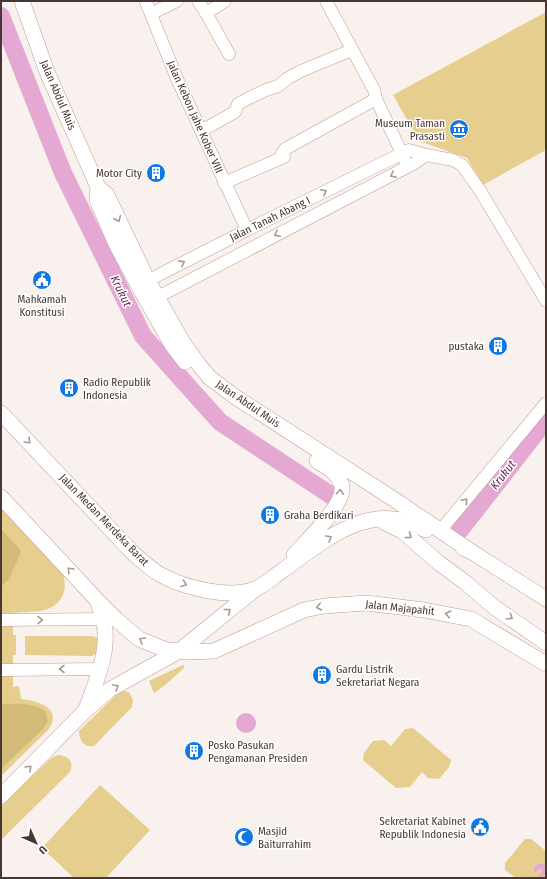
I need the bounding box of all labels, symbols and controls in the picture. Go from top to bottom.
street label: Jalan Abdul Muis [37,58,79,132]
street label: Jalan Kebon Jahe Kober VIII [164,59,226,175]
place label: Museum Taman Prasasti [375,117,445,143]
museum icon: Museum Taman Prasasti [448,118,470,140]
building icon: Motor City [145,162,167,184]
place label: Motor City [96,167,142,180]
one-way arrow [389,170,397,177]
one-way arrow [319,189,327,197]
street label: Jalan Tanah Abang I [228,194,312,244]
one-way arrow [113,215,121,223]
one-way arrow [274,230,281,237]
one-way arrow [178,260,185,268]
public building icon: Mahkamah Konstitusi [31,269,53,291]
water label: Krukut [108,273,135,309]
place label: Mahkamah Konstitusi [17,293,67,319]
building icon: pustaka [487,335,509,357]
place label: pustaka [448,340,484,353]
place label: Radio Republik Indonesia [83,376,152,402]
building icon: Radio Republik Indonesia [58,377,80,399]
street label: Jalan Abdul Muis [213,378,283,430]
one-way arrow [23,436,30,444]
water label: Krukut [487,458,519,492]
street label: Jalan Medan Merdeka Barat [57,471,152,569]
one-way arrow [336,489,345,495]
one-way arrow [460,498,467,506]
building icon: Graha Berdikari [259,504,281,526]
place label: Graha Berdikari [284,509,354,522]
one-way arrow [404,531,411,538]
one-way arrow [325,535,332,543]
one-way arrow [67,567,74,575]
one-way arrow [180,579,187,588]
street label: Jalan Majapahit [365,598,436,618]
one-way arrow [315,602,322,610]
one-way arrow [224,608,231,616]
one-way arrow [444,611,451,619]
one-way arrow [506,613,513,620]
one-way arrow [37,616,43,624]
one-way arrow [139,637,146,644]
place label: Gardu Listrik Sekretariat Negara [336,663,419,689]
building icon: Gardu Listrik Sekretariat Negara [311,664,333,686]
one-way arrow [59,665,65,673]
one-way arrow [112,684,119,691]
place label: Posko Pasukan Pengamanan Presiden [208,739,308,765]
building icon: Posko Pasukan Pengamanan Presiden [183,740,205,762]
one-way arrow [24,765,32,773]
place label: Sekretariat Kabinet Republik Indonesia [379,815,466,841]
public building icon: Sekretariat Kabinet Republik Indonesia [469,816,491,838]
north arrow [16,823,56,863]
place label: Masjid Baiturrahim [258,825,311,851]
mosque icon: Masjid Baiturrahim [233,826,255,848]
text: U [36,843,50,857]

